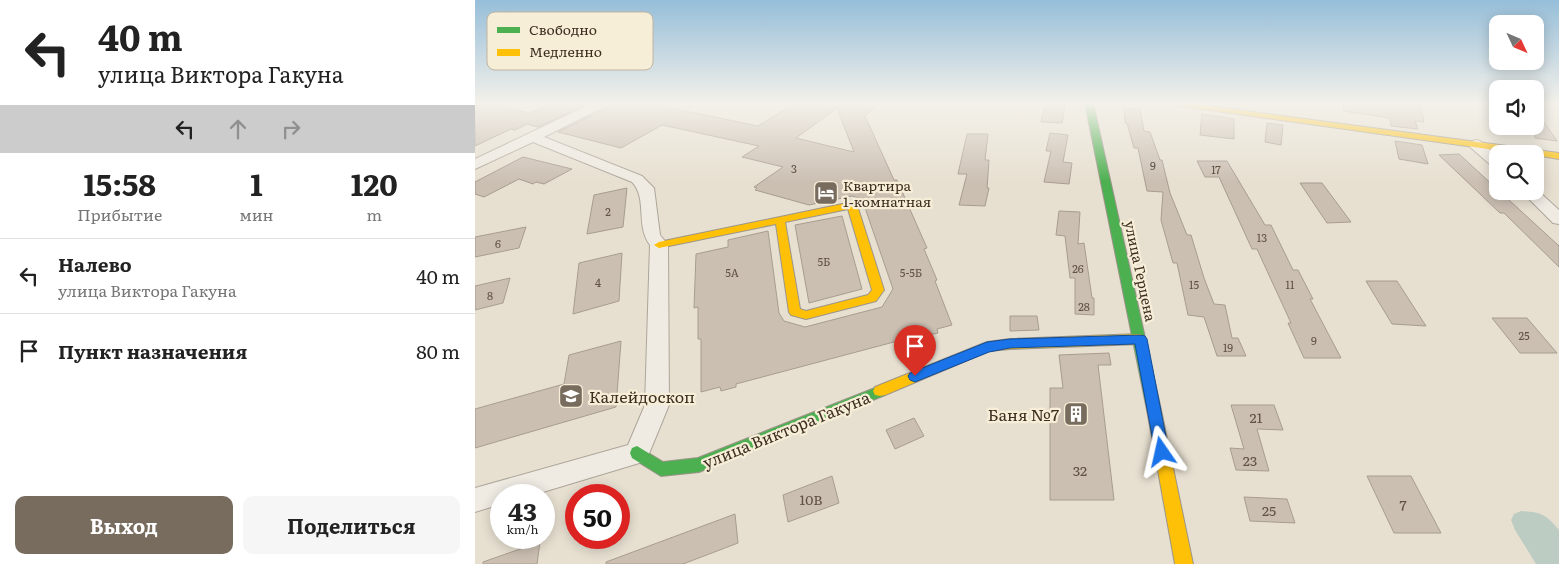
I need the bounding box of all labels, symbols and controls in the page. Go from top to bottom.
text: 40 m [98,10,183,62]
legend [487,12,653,70]
north arrow [1489,15,1544,70]
map controls [1489,15,1544,200]
text: Свободно [529,19,597,39]
icon: left [15,20,80,85]
text: Медленно [529,41,602,61]
text: улица Виктора Гакуна [98,57,344,90]
button: sound [1489,80,1544,135]
icon: left [171,115,199,143]
icon: ahead [224,115,252,143]
icon: right [277,115,305,143]
button: search [1489,145,1544,200]
house number: 9 [1150,157,1156,173]
house number: 3 [791,160,797,176]
text: 15:58 [83,161,156,205]
text: 1 [250,161,263,205]
text: 120 [351,161,398,205]
house number: 17 [1211,161,1221,177]
place label: Квартира 1-комнатная [843,175,931,211]
hotel icon: Квартира 1-комнатная [813,180,839,206]
text: Прибытие [77,202,162,226]
text: мин [239,202,274,226]
text: m [366,202,382,226]
house number: 2 [605,203,611,219]
street label: улица Герцена [1121,219,1162,324]
house number: 13 [1257,229,1267,245]
house number: 6 [495,235,501,251]
text: Налево [58,250,132,278]
house number: 5Б [818,253,830,269]
house number: 26 [1072,260,1084,276]
icon: left [15,262,43,290]
text: 40 m [416,262,460,290]
house number: 5А [725,264,739,280]
house number: 5-5Б [900,264,922,280]
house number: 4 [595,274,601,290]
house number: 15 [1189,276,1199,292]
house number: 11 [1286,276,1295,292]
text: улица Виктора Гакуна [58,278,237,302]
house number: 8 [487,287,493,303]
house number: 28 [1078,298,1090,314]
pin [894,325,936,376]
house number: 25 [1518,327,1530,343]
icon: arrive [901,332,929,360]
house number: 9 [1311,332,1317,348]
icon: arrive [15,337,43,365]
text: Пункт назначения [58,337,247,365]
text: 80 m [416,337,460,365]
house number: 19 [1223,339,1233,355]
school or university icon: Калейдоскоп [558,383,584,409]
place label: Калейдоскоп [589,384,695,408]
street label: улица Виктора Гакуна [699,384,874,474]
building icon: Баня №7 [1063,401,1089,427]
place label: Баня №7 [988,402,1059,426]
house number: 21 [1250,407,1263,427]
position arrow [1135,425,1187,477]
house number: 23 [1243,450,1257,470]
house number: 32 [1073,460,1087,480]
speed limit sign: 50 [565,484,630,549]
house number: 10В [799,489,823,509]
text: 43 [508,492,537,529]
house number: 7 [1399,494,1407,514]
button: Выход [15,496,233,554]
button: Поделиться [243,496,460,554]
house number: 25 [1262,500,1276,520]
text: km/h [507,520,538,538]

